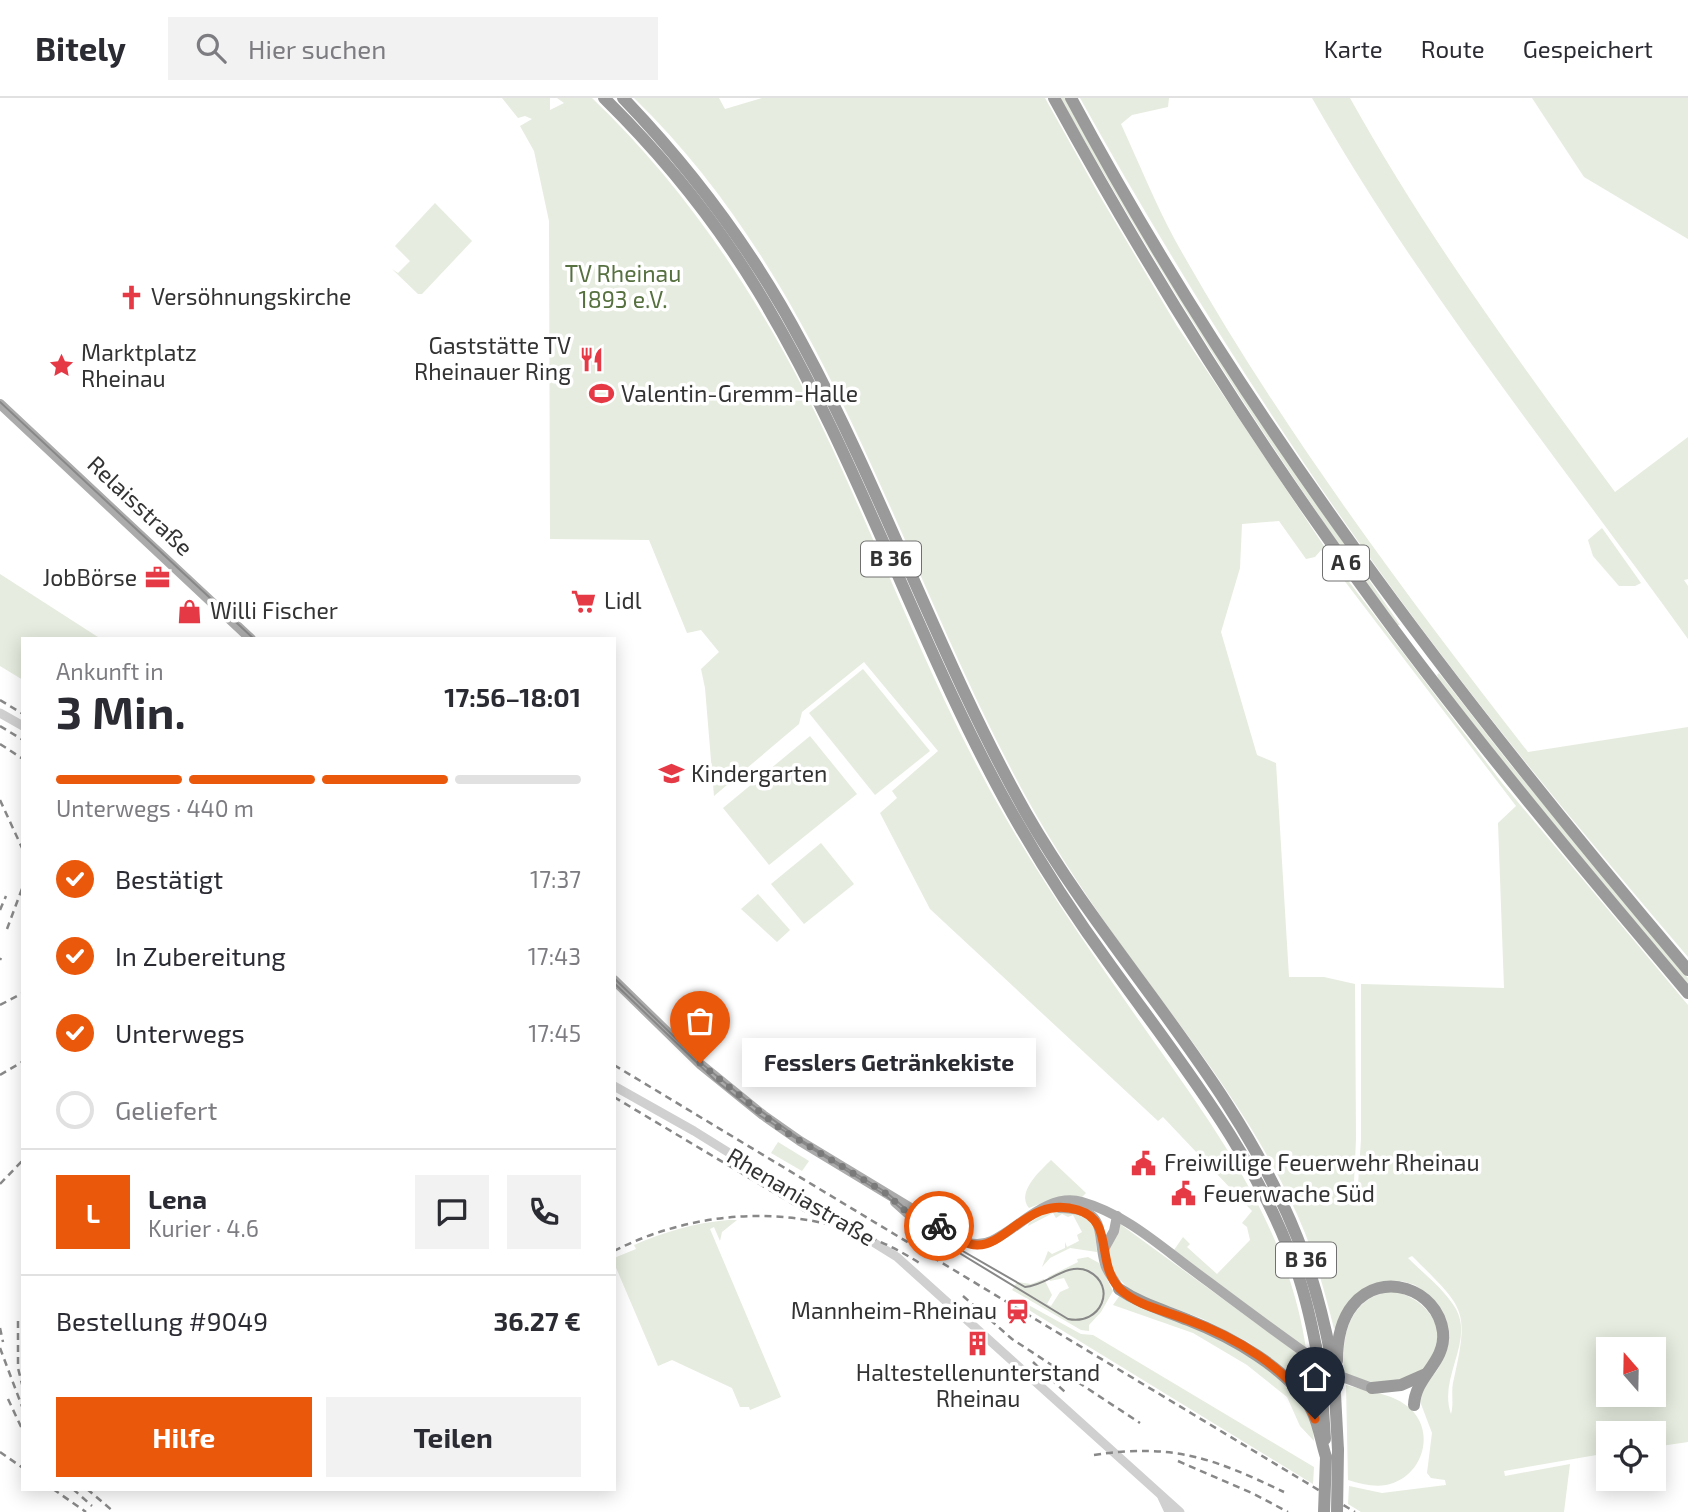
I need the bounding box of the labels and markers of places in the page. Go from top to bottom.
place label: Versöhnungskirche [151,282,351,310]
church icon: Versöhnungskirche [117,283,145,311]
place label: Gaststätte TV Rheinauer Ring [414,331,571,385]
place label: Marktplatz Rheinau [81,338,197,392]
restaurant icon: Gaststätte TV Rheinauer Ring [577,345,605,373]
place icon: Marktplatz Rheinau [47,352,75,380]
place label: Valentin-Gremm-Halle [621,379,858,407]
sports icon: Valentin-Gremm-Halle [587,380,615,408]
place label: JobBörse [42,563,137,591]
office icon: JobBörse [143,564,171,592]
place label: Lidl [604,586,642,614]
supermarket icon: Lidl [570,587,598,615]
place label: Willi Fischer [210,596,338,624]
shop icon: Willi Fischer [176,597,204,625]
place label: Kindergarten [691,759,827,787]
school or university icon: Kindergarten [657,760,685,788]
pin [670,991,730,1063]
callout: Fesslers Getränkekiste [742,1038,1036,1088]
place label: Freiwillige Feuerwehr Rheinau [1164,1148,1480,1176]
public building icon: Freiwillige Feuerwehr Rheinau [1130,1149,1158,1177]
place label: Feuerwache Süd [1203,1179,1375,1207]
public building icon: Feuerwache Süd [1169,1180,1197,1208]
place label: Mannheim-Rheinau [791,1296,997,1324]
station icon: Mannheim-Rheinau [1003,1297,1031,1325]
building icon: Haltestellenunterstand Rheinau [964,1329,992,1357]
pin [1285,1347,1345,1419]
place label: Haltestellenunterstand Rheinau [856,1358,1100,1412]

